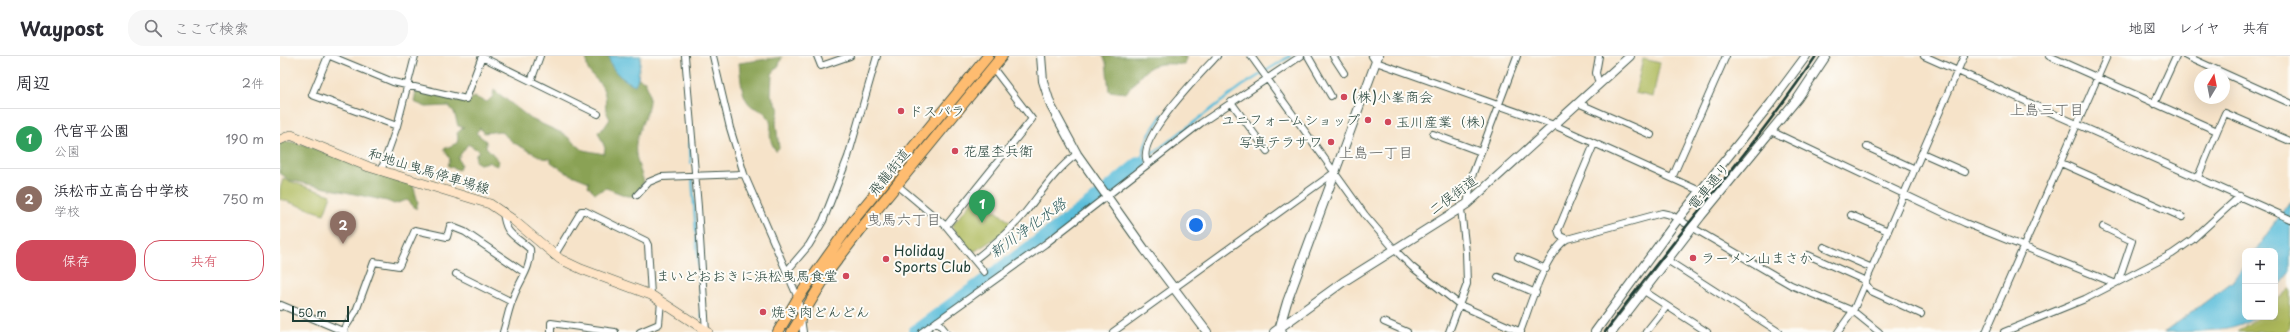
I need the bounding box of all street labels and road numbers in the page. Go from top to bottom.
street label: 和地山曳馬停車場線 [366,142,492,199]
street label: 飛龍街道 [863,143,914,200]
street label: 電車通り [1683,157,1735,214]
street label: 二俣街道 [1424,169,1481,220]

